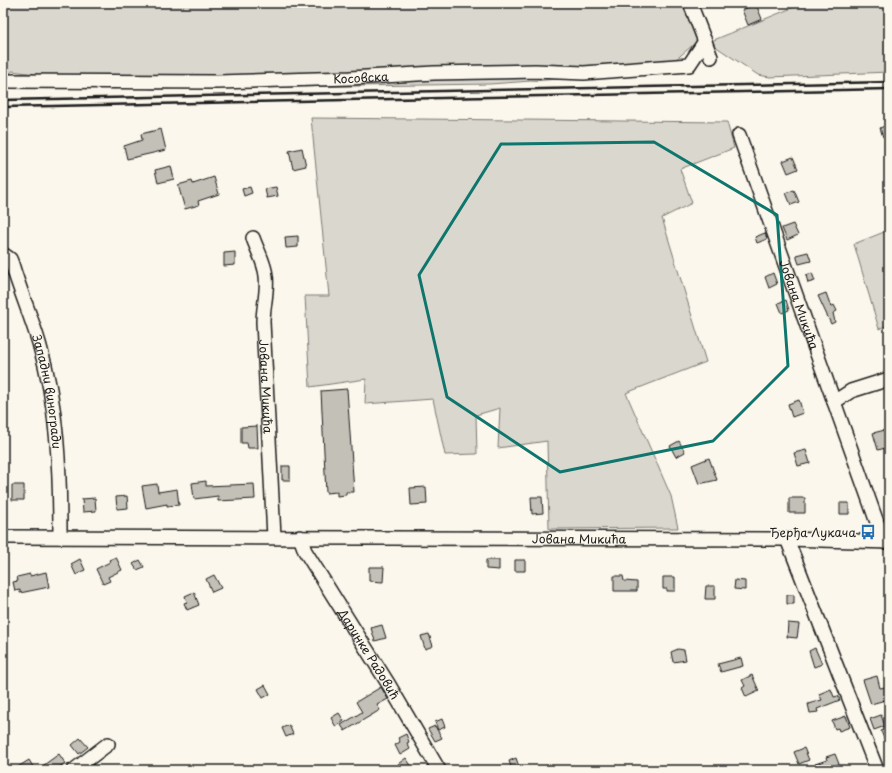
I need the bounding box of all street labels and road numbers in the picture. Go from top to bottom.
street label: Косовска [333,67,389,87]
street label: Јована Микића [775,257,824,352]
street label: Западни виногради [28,332,66,450]
street label: Јована Микића [255,339,278,434]
street label: Јована Микића [532,529,627,548]
street label: Даринке Радовић [334,604,404,702]

